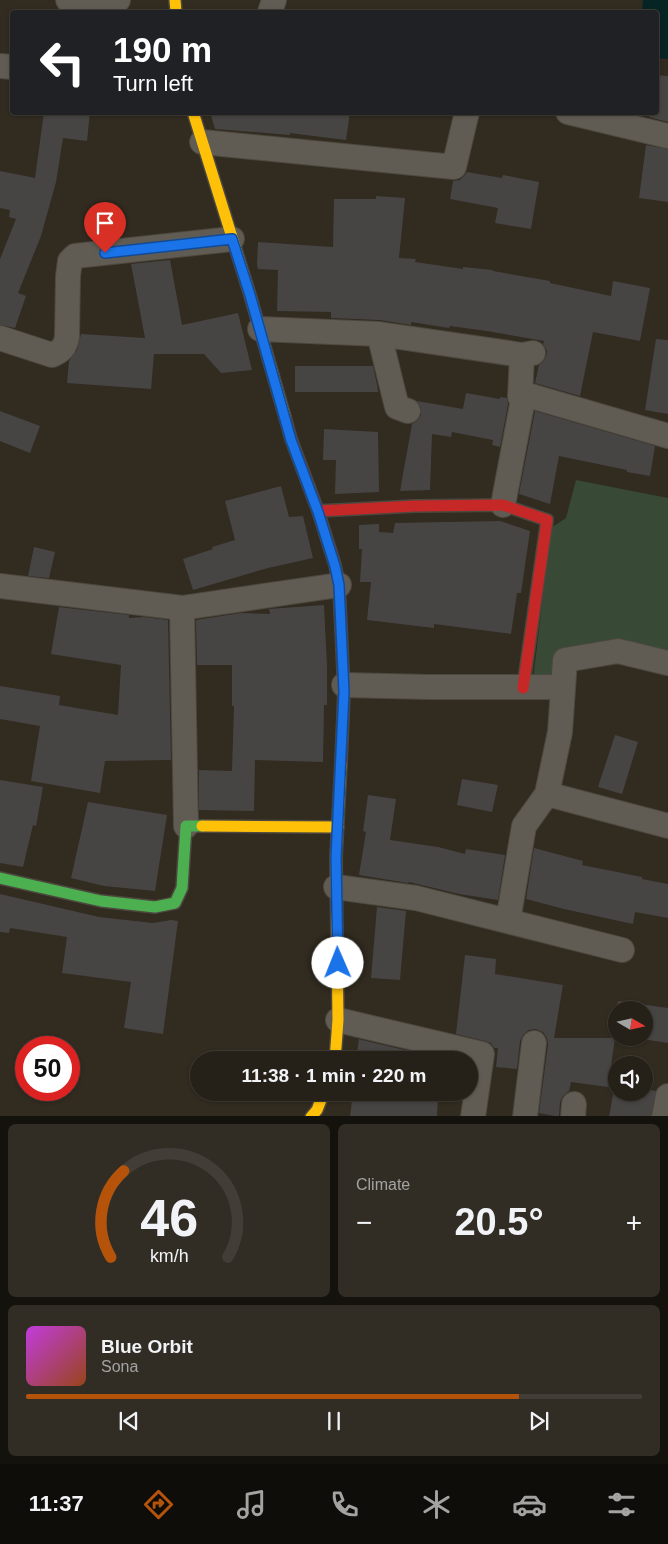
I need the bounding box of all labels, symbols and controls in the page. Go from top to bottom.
icon: left [30,30,95,95]
text: 190 m [113,30,212,69]
text: Turn left [113,71,193,96]
pin [84,202,126,253]
icon: arrive [91,209,119,237]
position arrow [311,936,363,988]
north arrow [608,1001,652,1046]
map controls [608,1001,653,1101]
speed limit sign: 50 [15,1036,80,1101]
button: sound [608,1056,653,1101]
text: 11:38 · 1 min · 220 m [242,1065,426,1086]
text: Climate [356,1176,410,1193]
text: 46 [140,1189,198,1247]
text: 20.5° [454,1201,544,1243]
text: − [356,1207,372,1238]
text: + [626,1207,642,1238]
text: km/h [150,1246,188,1266]
text: Blue Orbit [101,1336,193,1357]
text: Sona [101,1358,138,1375]
icon: previous [115,1407,143,1435]
icon: pause [320,1407,348,1435]
icon: next [525,1407,553,1435]
icon: directions [141,1487,176,1522]
icon: music [234,1487,269,1522]
icon: phone [327,1487,362,1522]
icon: climate [419,1487,454,1522]
icon: car [512,1487,547,1522]
icon: filters [604,1487,639,1522]
text: 11:37 [29,1491,84,1516]

